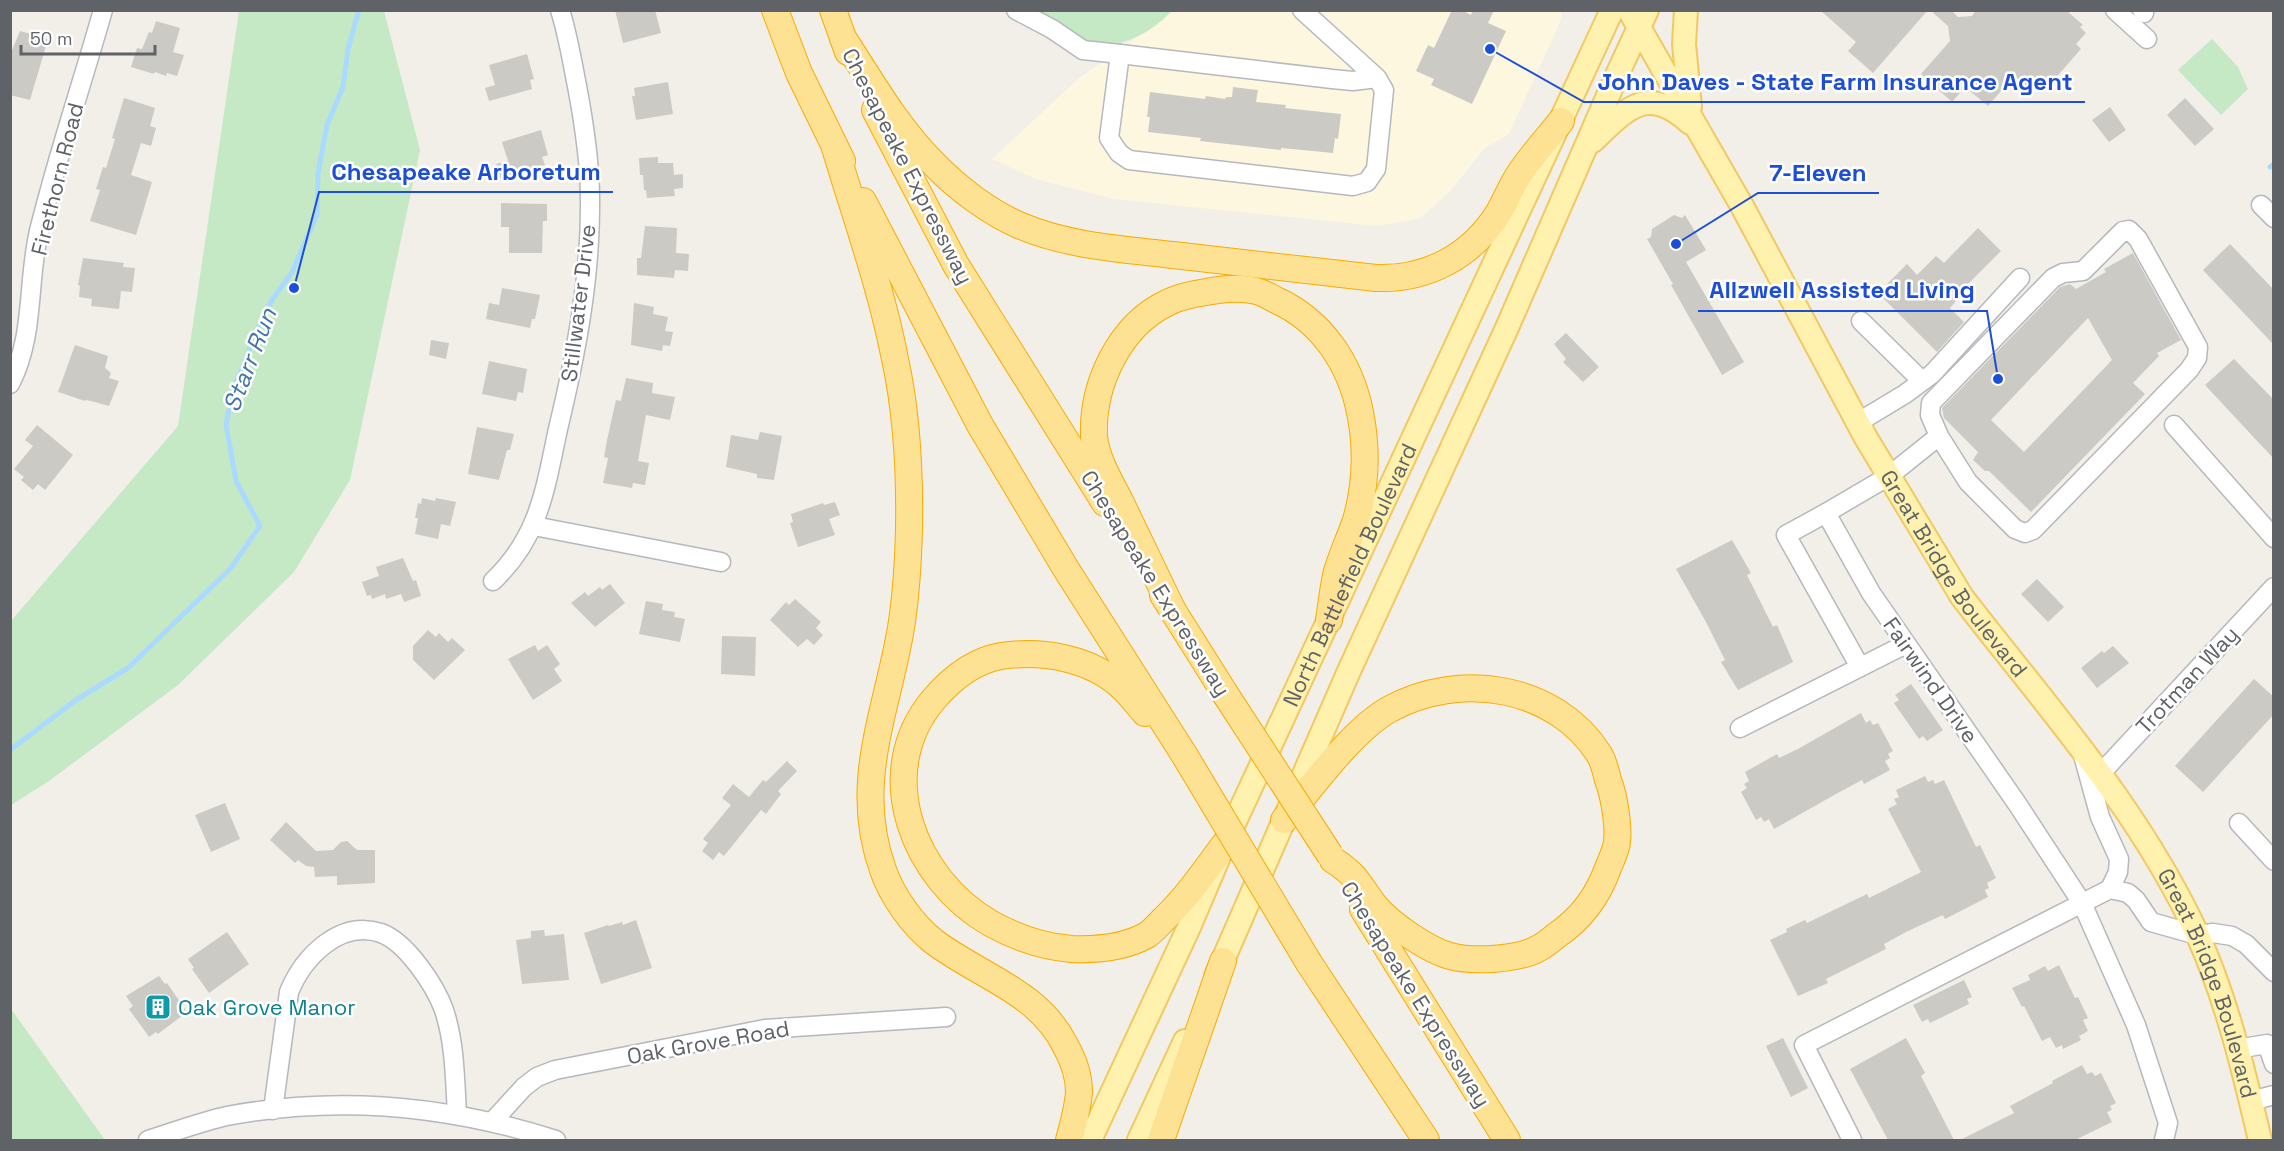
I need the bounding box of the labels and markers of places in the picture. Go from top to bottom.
callout: John Daves - State Farm Insurance Agent [1584,60,2085,102]
callout: Chesapeake Arboretum [319,150,613,192]
callout: 7-Eleven [1758,151,1879,193]
callout: Allzwell Assisted Living [1698,269,1987,311]
building icon: Oak Grove Manor [143,992,173,1022]
place label: Oak Grove Manor [178,993,356,1021]

